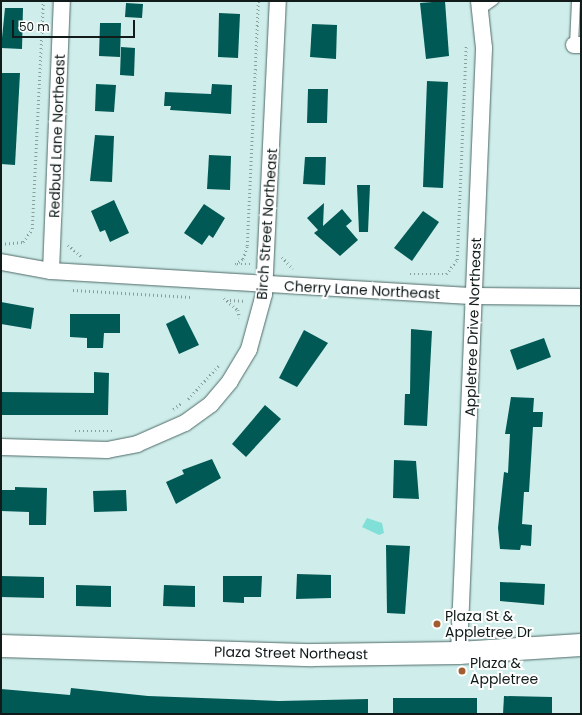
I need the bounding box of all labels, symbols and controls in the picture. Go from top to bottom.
scale bar [14,12,137,38]
text: 50 m [19,18,50,35]
street label: Redbud Lane Northeast [46,54,68,218]
street label: Birch Street Northeast [253,148,281,300]
street label: Appletree Drive Northeast [461,237,485,417]
street label: Cherry Lane Northeast [284,278,440,302]
place label: Plaza St & Appletree Dr [445,608,532,640]
marker: Plaza St & Appletree Dr [432,619,442,629]
street label: Plaza Street Northeast [214,643,368,663]
place label: Plaza & Appletree [470,655,538,688]
marker: Plaza & Appletree [457,666,467,676]

